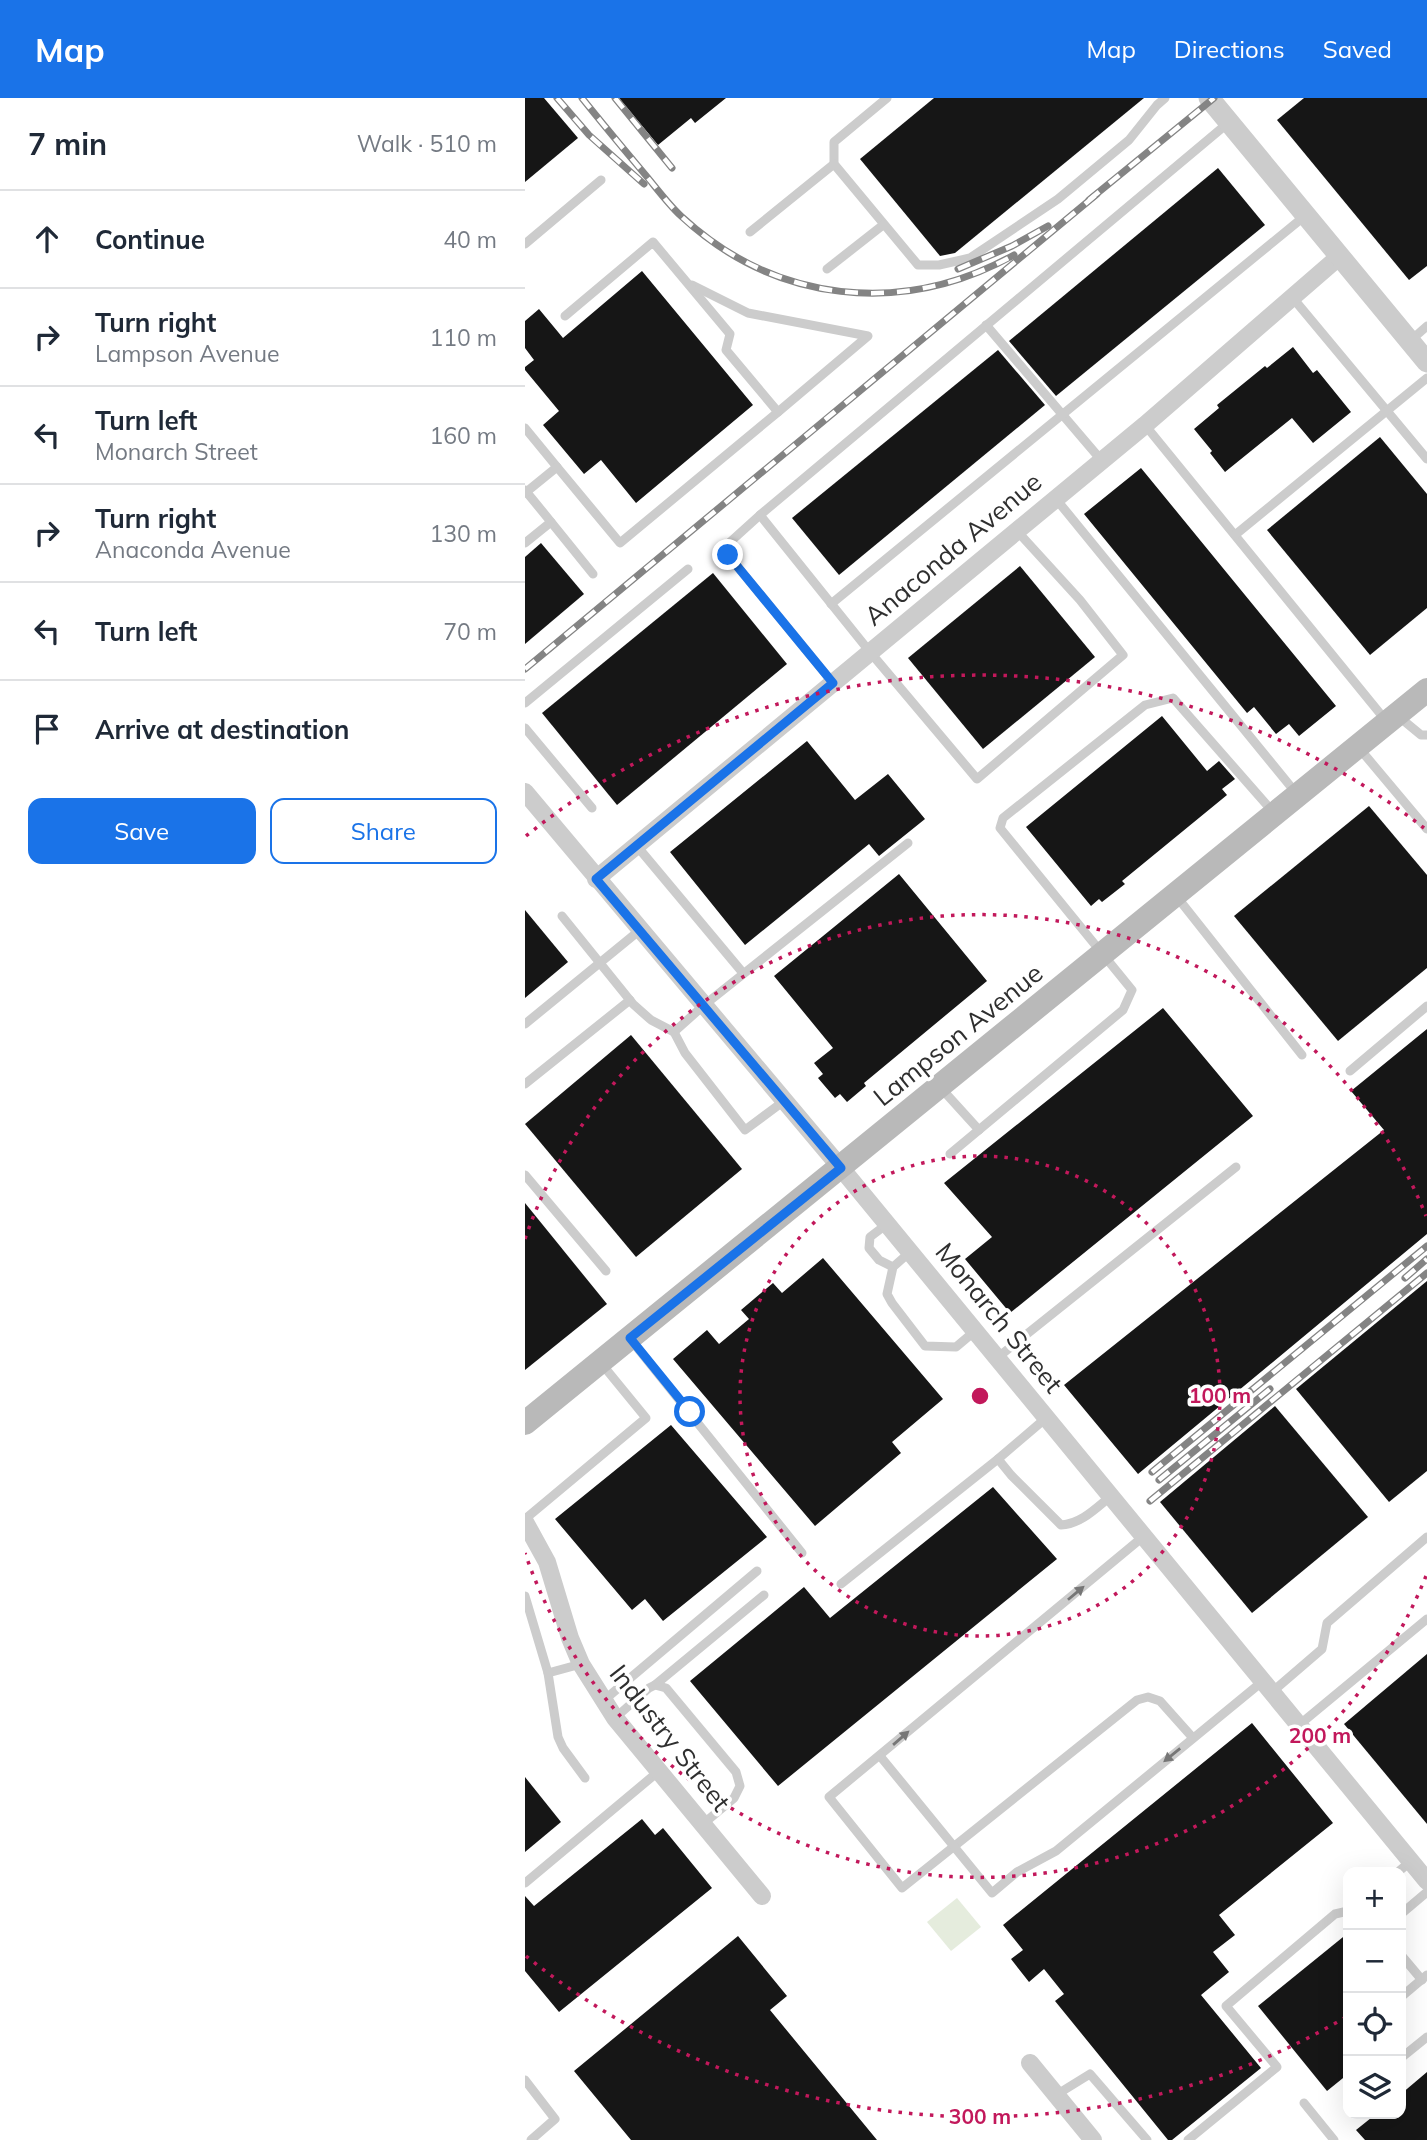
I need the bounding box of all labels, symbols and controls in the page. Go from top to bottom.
text: Map [35,29,105,70]
text: Map [1086,34,1136,64]
text: Directions [1174,34,1285,64]
text: Saved [1323,34,1392,64]
text: 7 min [28,125,107,163]
text: Walk · 510 m [357,129,497,158]
icon: ahead [28,220,66,258]
text: Continue [95,223,205,256]
text: 40 m [443,225,497,254]
text: Turn right [95,306,216,339]
icon: right [28,318,66,356]
text: 110 m [429,323,497,352]
text: Lampson Avenue [95,339,279,368]
text: Turn left [95,404,197,437]
icon: left [28,416,66,454]
text: 160 m [429,421,497,450]
text: Monarch Street [95,437,258,466]
street label: Anaconda Avenue [857,465,1048,632]
text: Turn right [95,502,216,535]
icon: right [28,514,66,552]
text: 130 m [429,519,497,548]
text: Anaconda Avenue [95,535,291,564]
route end [712,539,743,570]
icon: left [28,612,66,650]
text: Turn left [95,615,197,648]
text: 70 m [443,617,497,646]
icon: arrive [28,710,66,748]
text: Arrive at destination [95,713,350,746]
button: Save [28,798,256,864]
button: Share [270,798,497,864]
street label: Lampson Avenue [866,956,1049,1113]
street label: Monarch Street [929,1236,1070,1400]
text: 100 m [1189,1382,1251,1408]
centre of rings [968,1384,992,1408]
route start [674,1396,705,1427]
one-way arrow [1067,1586,1084,1601]
street label: Industry Street [603,1658,738,1818]
text: 200 m [1289,1722,1351,1748]
one-way arrow [892,1730,910,1746]
one-way arrow [1164,1748,1182,1763]
map controls [1343,1867,1406,2119]
button: + [1343,1867,1406,1930]
button: − [1343,1930,1406,1993]
button: locate [1343,1993,1406,2056]
button: layers [1343,2056,1406,2119]
text: 300 m [949,2103,1011,2129]

